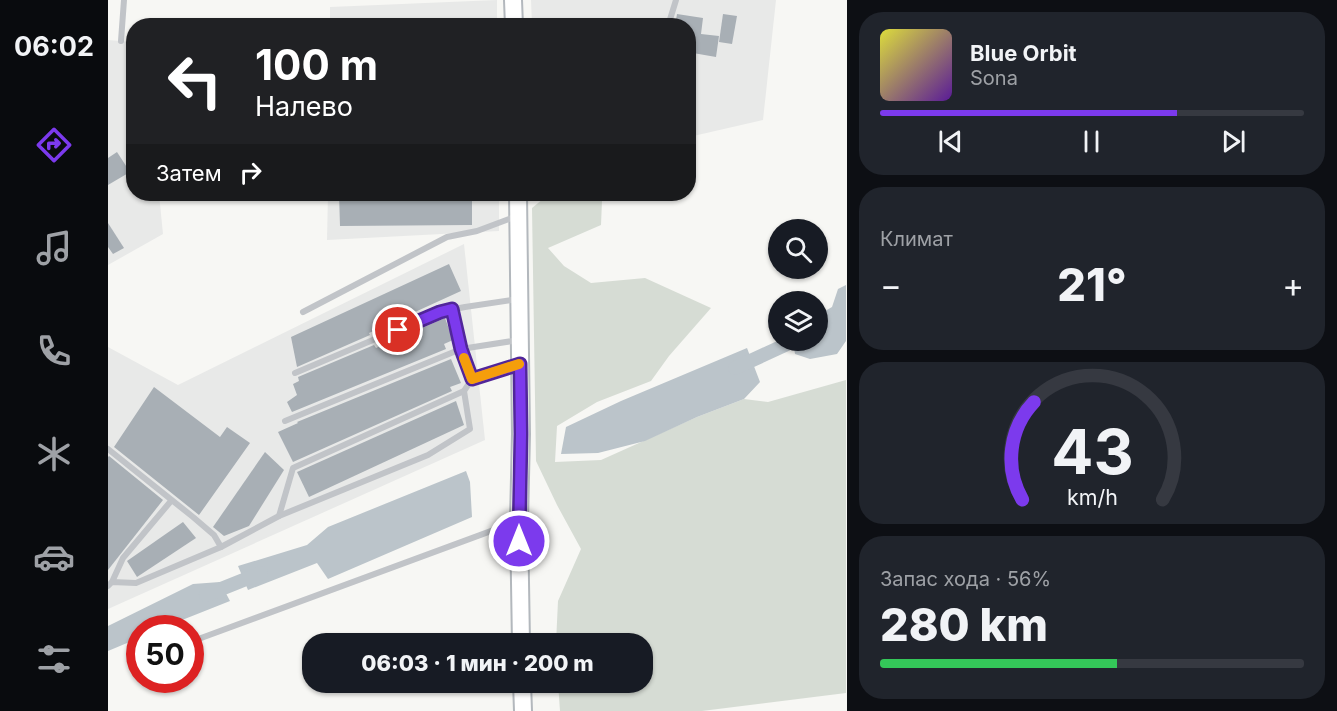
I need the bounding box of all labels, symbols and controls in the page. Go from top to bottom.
text: 06:02 [14,30,94,63]
text: 100 m [255,39,378,90]
text: Blue Orbit [970,40,1077,66]
icon: left [156,42,234,120]
text: Sona [970,66,1018,90]
text: Налево [255,90,353,123]
icon: directions [33,124,75,166]
icon: previous [934,125,967,158]
icon: pause [1075,125,1108,158]
icon: next [1217,125,1250,158]
icon: right [234,156,267,189]
text: Затем [156,160,222,186]
map controls [768,219,828,351]
button: search [768,219,828,279]
icon: music [33,227,75,269]
text: Климат [880,227,953,251]
text: 21° [1057,257,1127,312]
text: − [880,265,902,305]
text: + [1282,265,1304,305]
button: layers [768,291,828,351]
pin [372,304,423,355]
icon: arrive [381,313,414,346]
icon: phone [33,330,75,372]
text: 43 [1051,414,1133,489]
icon: climate [33,433,75,475]
text: km/h [1067,484,1117,510]
position arrow [487,509,551,573]
icon: car [33,536,75,578]
text: Запас хода · 56% [880,567,1051,591]
text: 280 km [880,597,1048,652]
speed limit sign: 50 [126,615,204,693]
icon: filters [33,638,75,680]
text: 06:03 · 1 мин · 200 m [361,650,594,676]

